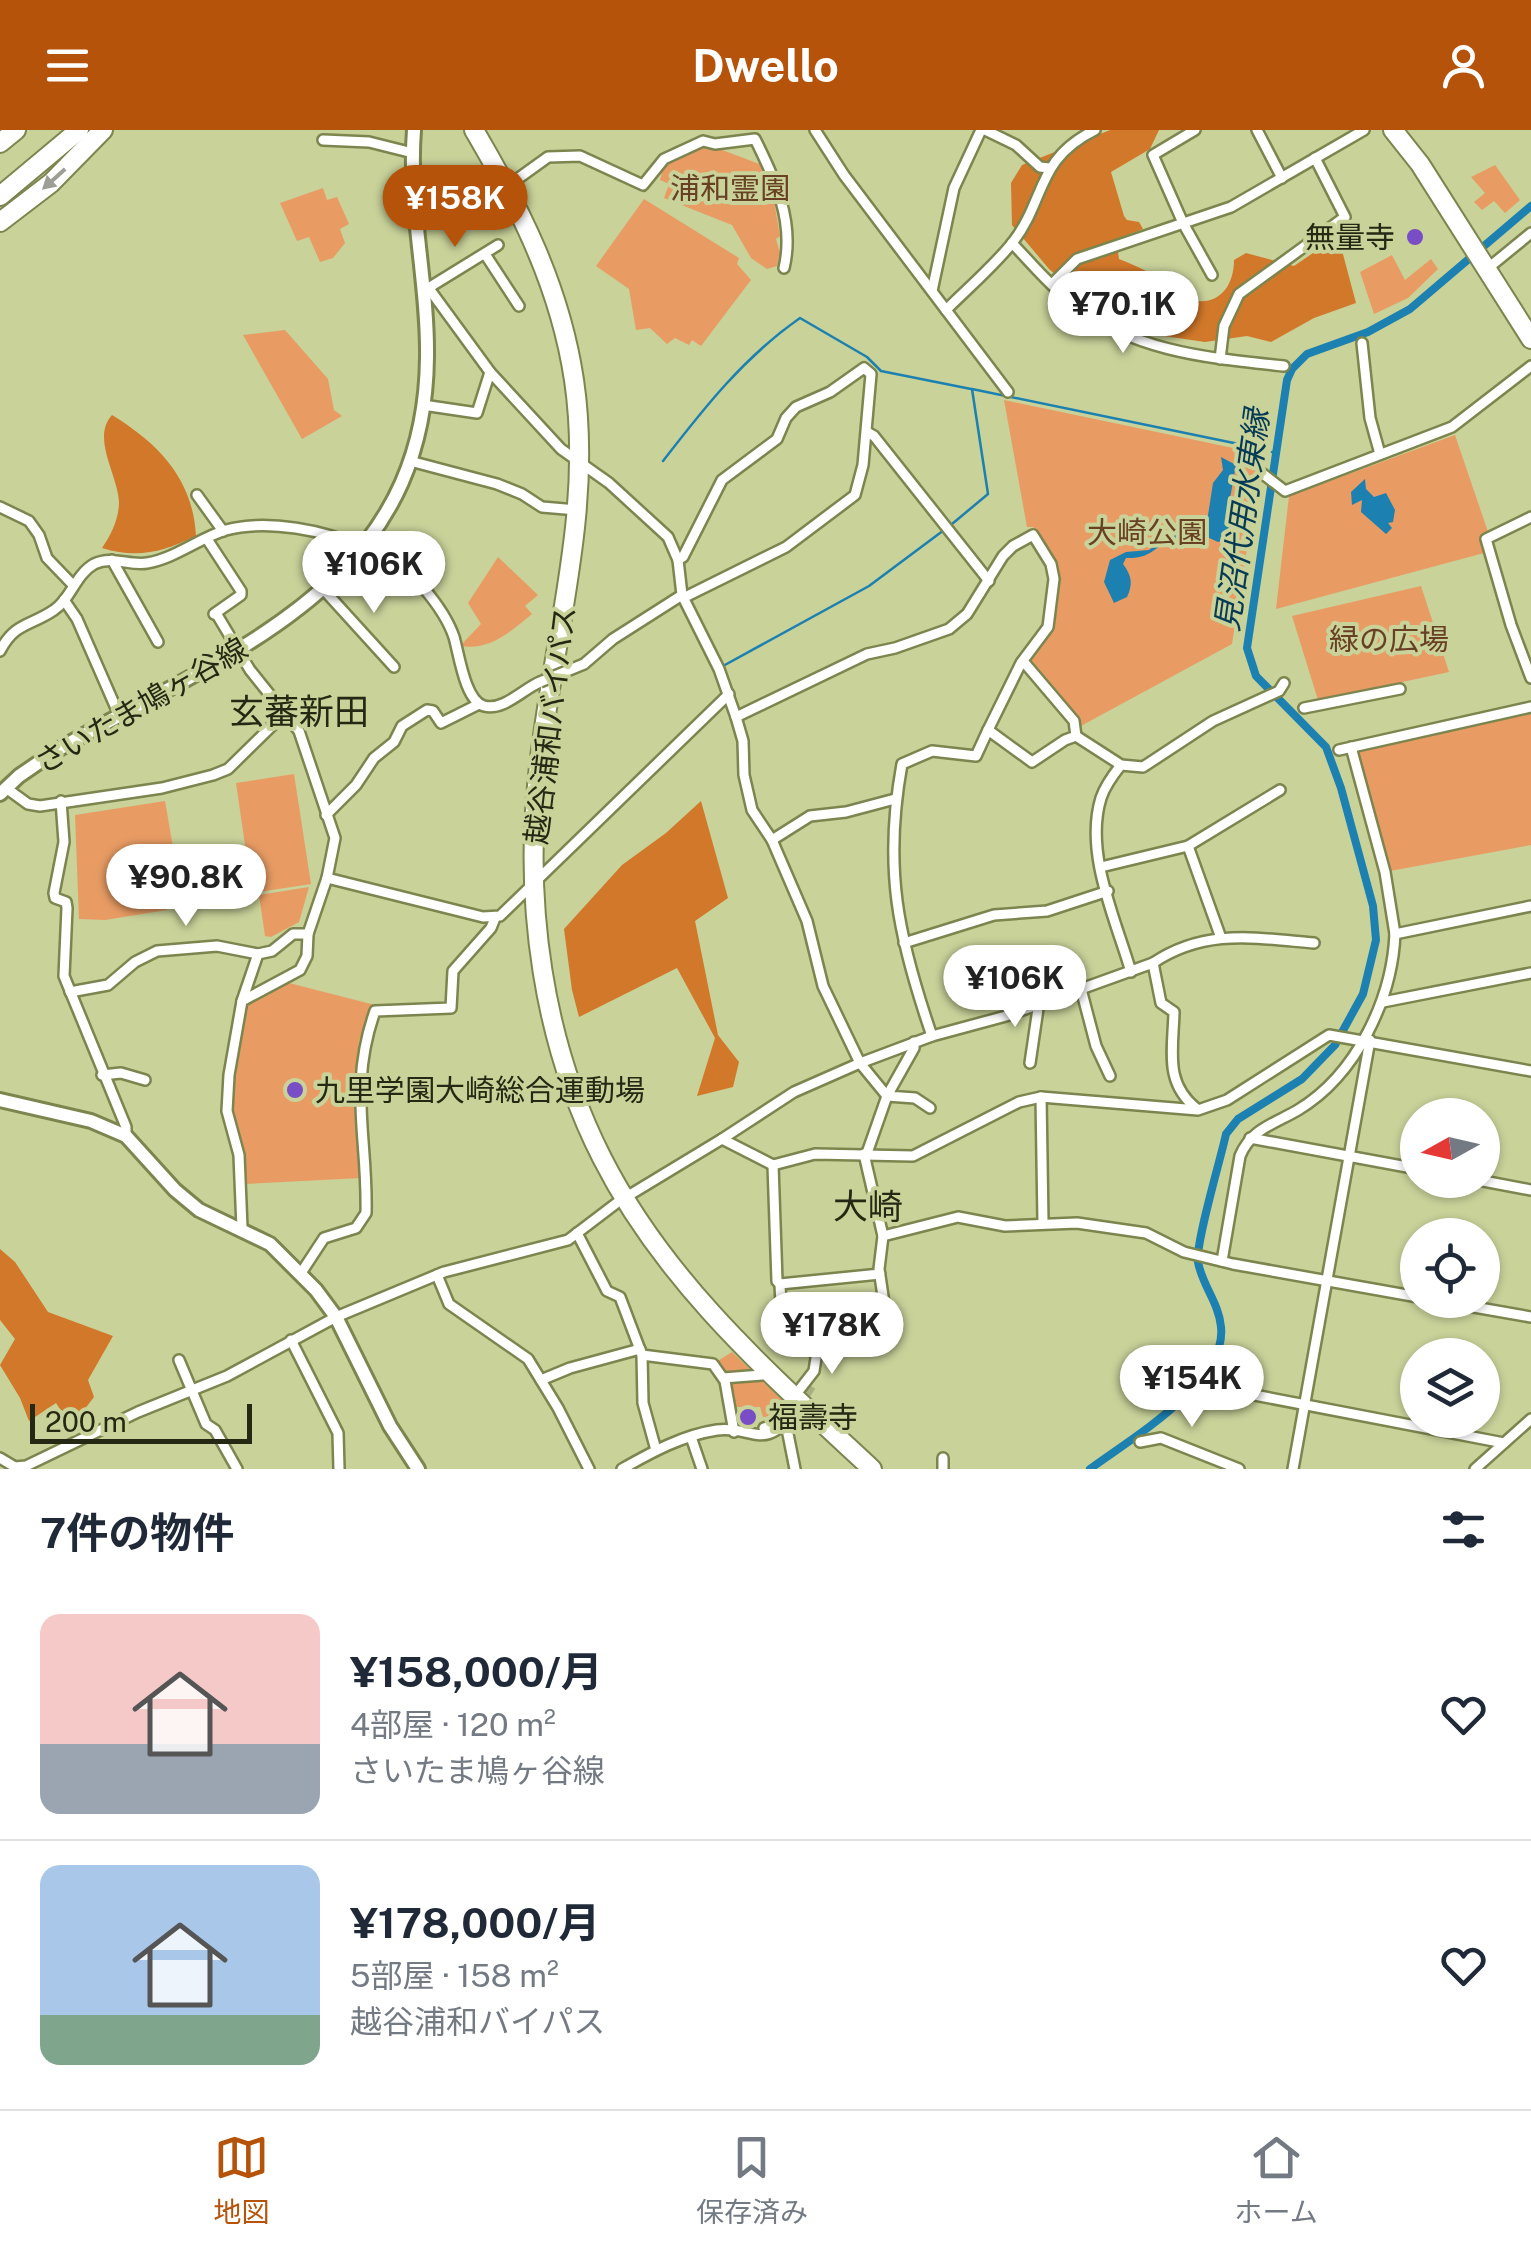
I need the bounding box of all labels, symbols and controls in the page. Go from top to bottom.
icon: menu [40,38,95,93]
icon: person [1436,38,1491,93]
text: Dwello [692,39,839,92]
pin: ¥158K [385,165,525,250]
one-way arrow [42,167,67,189]
park label: 浦和霊園 [670,170,790,206]
text: ¥158K [405,179,505,216]
place label: 無量寺 [1305,219,1395,255]
marker: 無量寺 [1404,226,1426,248]
pin: ¥70.1K [1042,271,1204,356]
text: ¥70.1K [1070,285,1176,322]
water label: 見沼代用水東縁 [1208,404,1276,633]
park label: 大崎公園 [1087,514,1207,550]
pin: ¥106K [304,531,444,616]
text: ¥106K [324,545,424,582]
street label: 越谷浦和バイパス [518,604,582,846]
park label: 緑の広場 [1329,621,1449,657]
street label: さいたま鳩ヶ谷線 [28,630,254,780]
district label: 玄蕃新田 [229,691,369,732]
pin: ¥90.8K [105,844,267,929]
text: ¥90.8K [128,858,244,895]
pin: ¥106K [945,945,1085,1030]
text: ¥106K [965,959,1065,996]
place label: 九里学園大崎総合運動場 [315,1072,645,1108]
marker: 九里学園大崎総合運動場 [284,1079,306,1101]
north arrow [1400,1098,1500,1198]
map controls [1400,1098,1500,1438]
district label: 大崎 [833,1186,903,1227]
button: locate [1400,1218,1500,1318]
pin: ¥178K [762,1292,902,1377]
text: ¥178K [783,1306,881,1343]
button: layers [1400,1338,1500,1438]
pin: ¥154K [1122,1345,1262,1430]
text: ¥154K [1142,1359,1242,1396]
scale bar [30,1399,252,1444]
place label: 福壽寺 [768,1399,858,1435]
text: 200 m [45,1405,127,1438]
marker: 福壽寺 [737,1406,759,1428]
icon: filters [1436,1502,1491,1557]
text: 7件の物件 [40,1508,234,1557]
text: ¥158,000/月 [350,1647,603,1696]
icon: home [120,1654,240,1774]
icon: heart [1436,1687,1491,1742]
text: 4部屋 · 120 m² [350,1706,556,1743]
text: さいたま鳩ヶ谷線 [350,1752,605,1789]
text: ¥178,000/月 [350,1898,600,1947]
icon: home [120,1905,240,2025]
icon: heart [1436,1938,1491,1993]
text: 5部屋 · 158 m² [350,1957,559,1994]
text: 越谷浦和バイパス [350,2003,605,2040]
tab: 地図 [213,2130,269,2230]
tab: 保存済み [696,2130,808,2230]
tab: ホーム [1235,2130,1318,2230]

